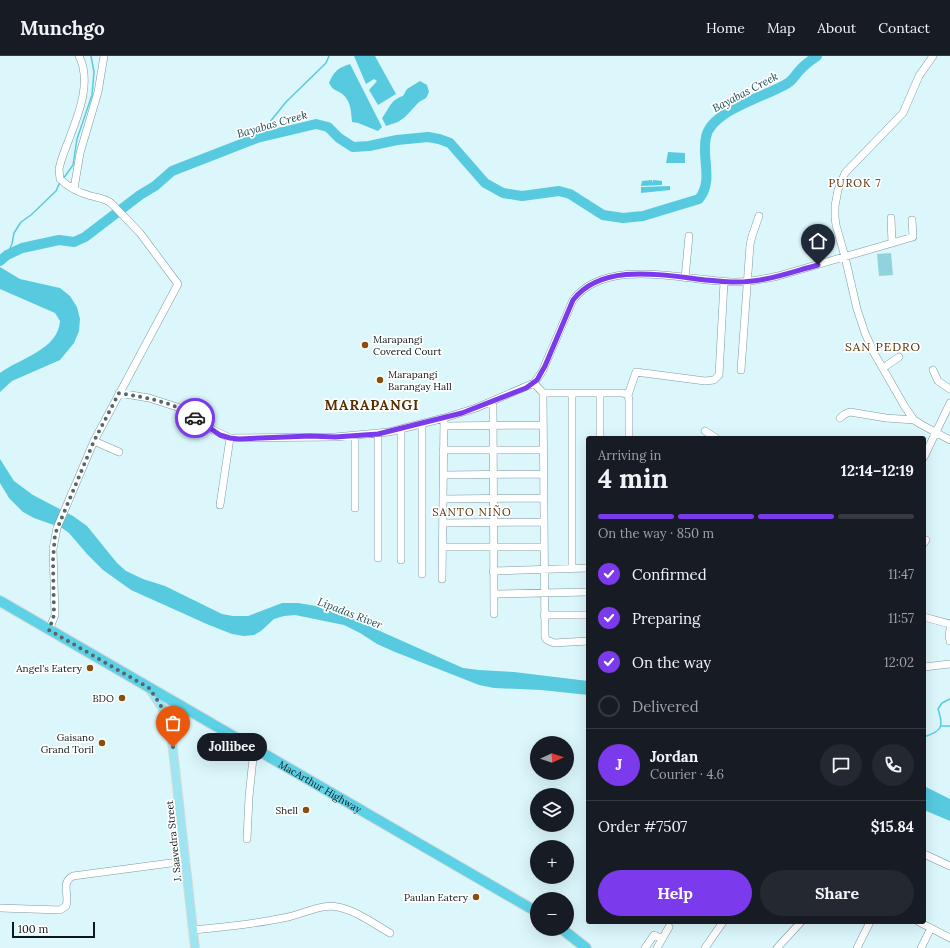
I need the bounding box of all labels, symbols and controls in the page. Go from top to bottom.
text: Munchgo [20,16,105,40]
text: Home [706,19,745,37]
text: Map [767,19,795,37]
text: About [817,19,856,37]
text: Contact [878,19,930,37]
water label: Bayabas Creek [710,69,781,115]
water label: Bayabas Creek [235,107,309,141]
district label: PUROK 7 [829,176,881,190]
pin [801,224,835,265]
icon: home [807,230,829,252]
place label: Marapangi Covered Court [373,333,442,358]
district label: SAN PEDRO [845,339,921,354]
marker: Marapangi Covered Court [360,340,370,350]
place label: Marapangi Barangay Hall [388,368,452,393]
marker: Marapangi Barangay Hall [375,375,385,385]
district label: MARAPANGI [324,396,420,414]
courier [175,398,215,438]
icon: car [184,407,206,429]
text: Arriving in [598,447,661,464]
text: 12:14–12:19 [841,461,914,480]
text: 4 min [598,462,668,495]
district label: SANTO NIÑO [432,505,512,519]
text: On the way · 850 m [598,525,714,542]
icon: check [598,563,620,585]
text: Confirmed [632,565,707,584]
text: 11:47 [888,566,914,583]
water label: Lipadas River [316,594,385,632]
icon: check [598,607,620,629]
text: Preparing [632,609,700,628]
text: 11:57 [888,610,914,627]
icon: check [598,651,620,673]
text: On the way [632,653,711,672]
text: 12:02 [884,654,914,671]
place label: Angel's Eatery [15,662,83,675]
marker: Angel's Eatery [85,663,95,673]
place label: BDO [92,692,114,705]
marker: BDO [117,693,127,703]
text: Delivered [632,697,699,716]
pin [156,706,190,747]
icon: bag [162,712,184,734]
place label: Gaisano Grand Toril [41,731,94,756]
callout: Jollibee [197,733,267,761]
north arrow [530,736,574,780]
map controls [530,736,574,936]
marker: Gaisano Grand Toril [97,738,107,748]
text: Jollibee [209,738,255,755]
button: chat [820,744,862,786]
button: phone [872,744,914,786]
text: Jordan [650,747,698,766]
text: J [616,755,622,774]
street label: MacArthur Highway [276,758,364,816]
text: Courier · 4.6 [650,766,724,783]
button: layers [530,788,574,832]
street label: J. Saavedra Street [163,800,184,883]
place label: Shell [275,804,298,817]
marker: Shell [301,805,311,815]
text: Order #7507 [598,817,687,836]
text: $15.84 [871,817,914,836]
button: + [530,840,574,884]
button: Help [598,870,752,916]
button: Share [760,870,914,916]
place label: Paulan Eatery [404,891,469,904]
marker: Paulan Eatery [471,892,481,902]
button: − [530,892,574,936]
scale bar [12,920,95,939]
text: 100 m [18,922,48,936]

